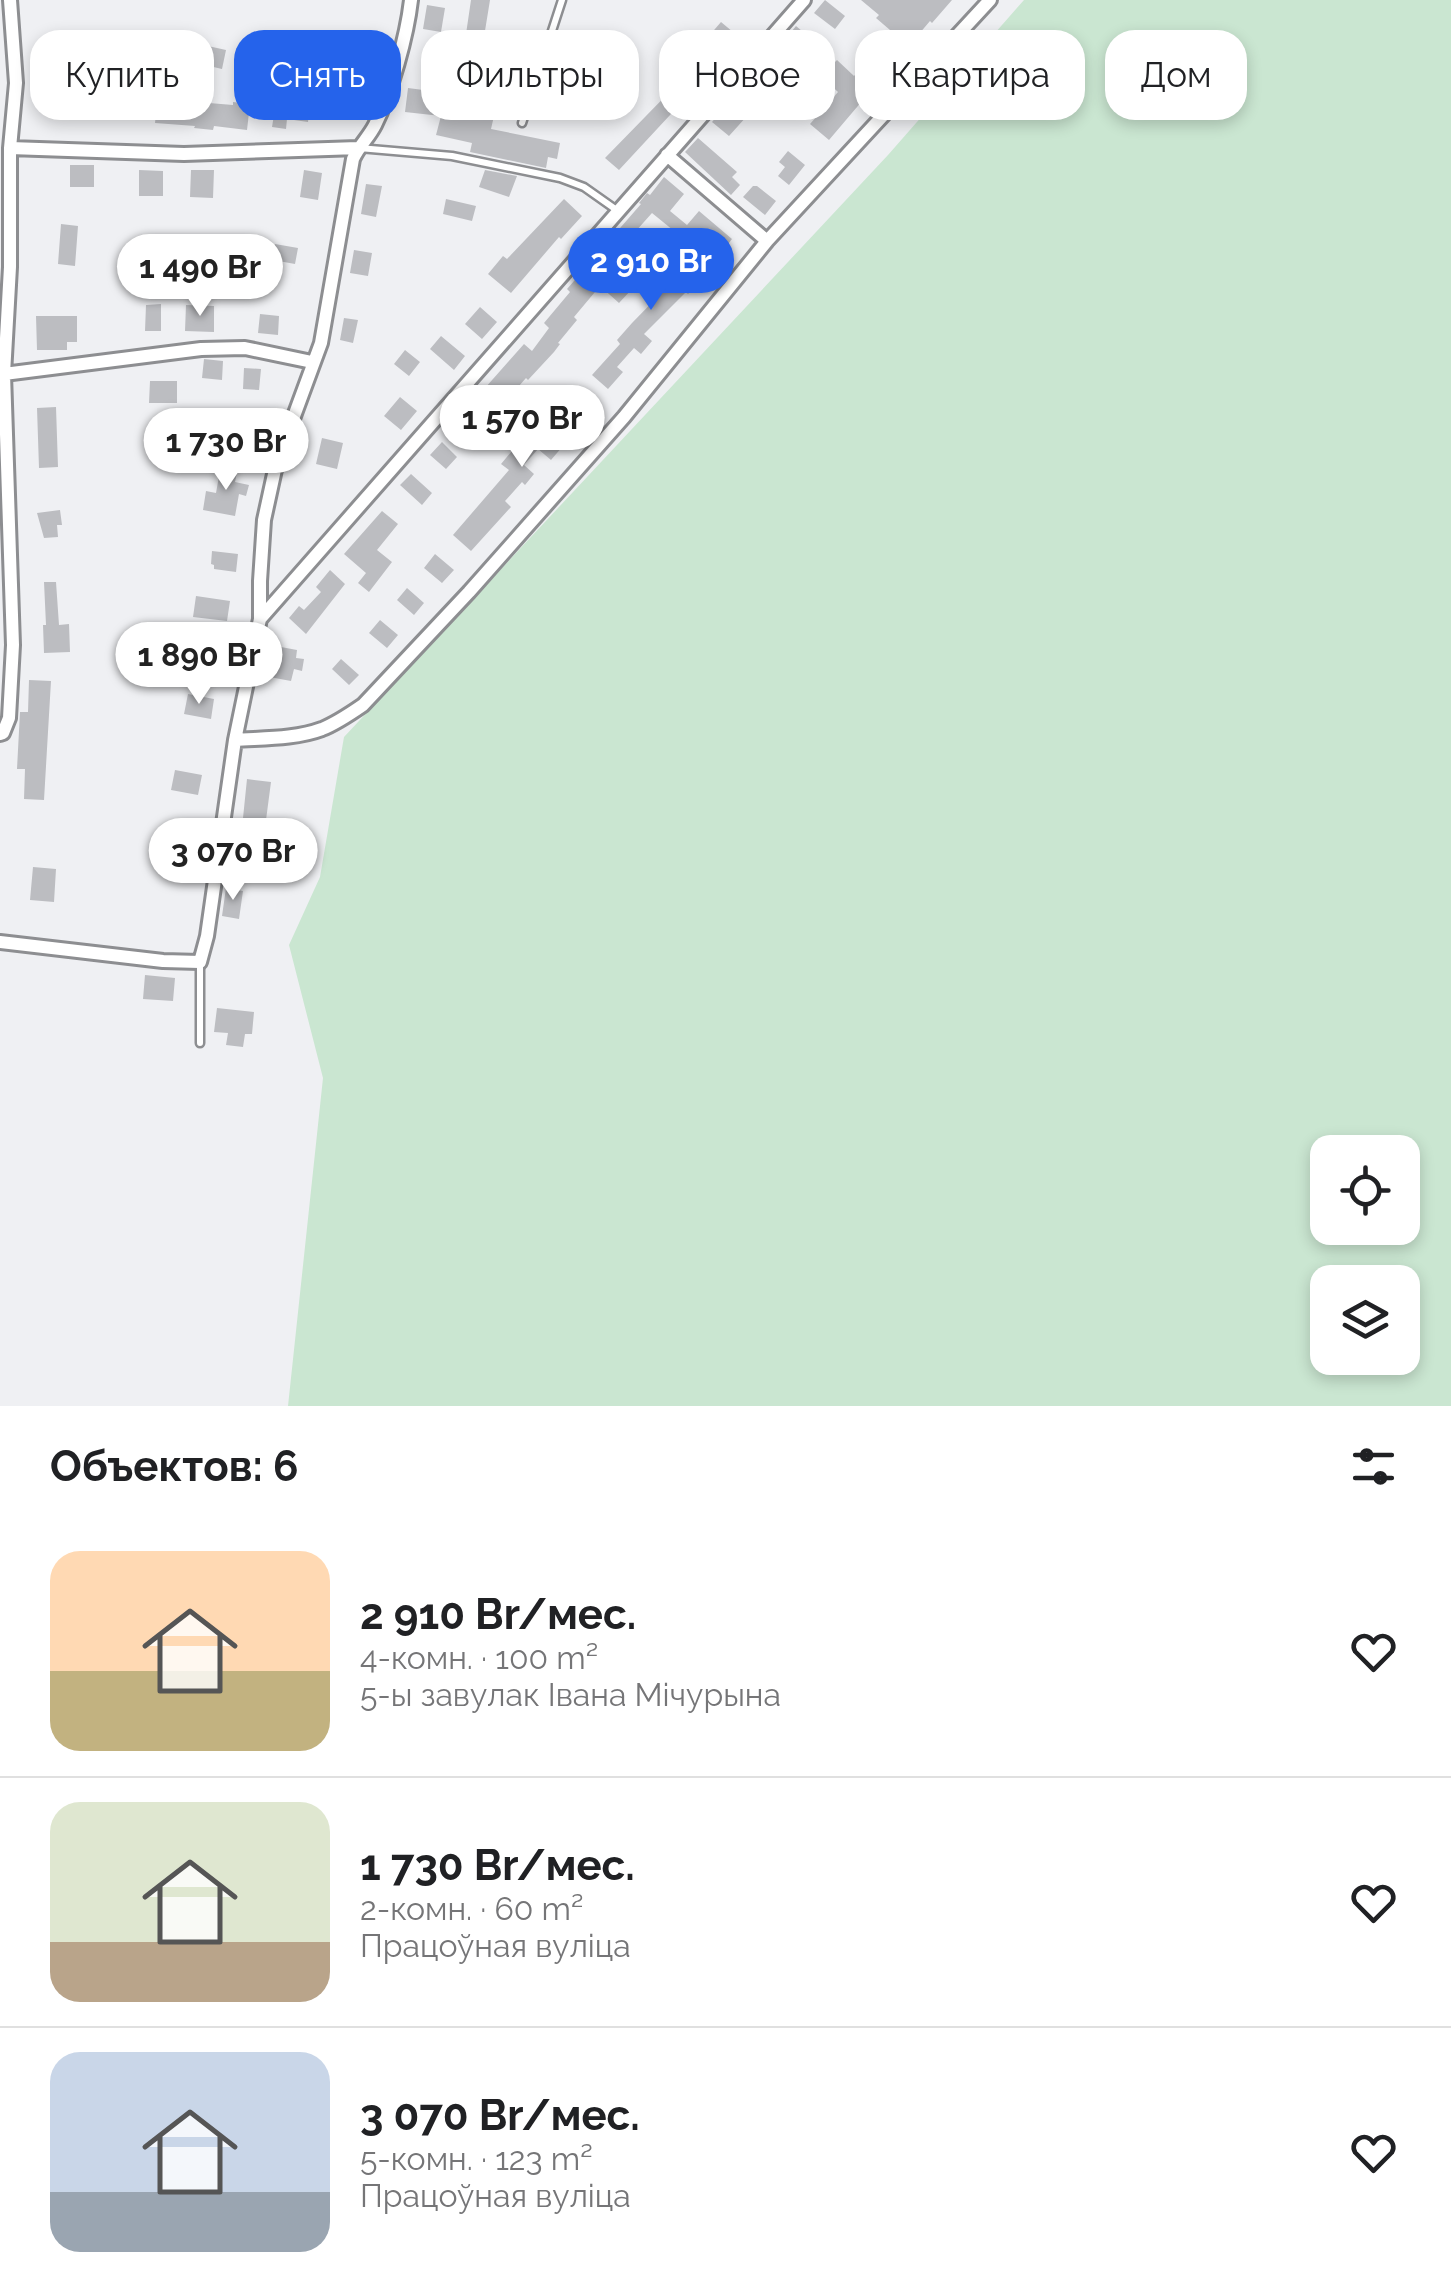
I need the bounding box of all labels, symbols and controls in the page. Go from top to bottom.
chip: Купить [30,30,214,120]
chip: Снять [234,30,401,120]
chip: Фильтры [421,30,639,120]
chip: Новое [659,30,835,120]
chip: Квартира [855,30,1085,120]
chip: Дом [1105,30,1247,120]
pin: 2 910 Br [548,228,754,313]
pin: 1 490 Br [97,234,303,319]
text: 2 910 Br [590,242,712,279]
text: 1 490 Br [139,248,261,285]
pin: 1 570 Br [419,385,625,470]
text: 1 570 Br [462,399,582,436]
pin: 1 730 Br [123,408,329,493]
text: 1 730 Br [166,422,286,459]
pin: 1 890 Br [96,622,302,707]
text: 1 890 Br [137,636,261,673]
pin: 3 070 Br [130,818,336,903]
text: 3 070 Br [171,832,295,869]
map controls [1310,1135,1420,1375]
button: locate [1310,1135,1420,1245]
button: layers [1310,1265,1420,1375]
icon: filters [1346,1439,1401,1494]
text: Объектов: 6 [50,1442,298,1491]
text: 2 910 Br/мес. [360,1590,636,1639]
icon: home [130,1591,250,1711]
icon: heart [1346,1624,1401,1679]
text: 4-комн. · 100 m² [360,1639,598,1676]
text: 5-ы завулак Івана Мічурына [360,1676,781,1713]
text: 1 730 Br/мес. [360,1841,635,1890]
icon: home [130,1842,250,1962]
icon: heart [1346,1875,1401,1930]
text: 2-комн. · 60 m² [360,1890,583,1927]
text: Працоўная вуліца [360,1927,631,1964]
text: 3 070 Br/мес. [360,2091,640,2140]
icon: home [130,2092,250,2212]
icon: heart [1346,2125,1401,2180]
text: 5-комн. · 123 m² [360,2140,593,2177]
text: Працоўная вуліца [360,2177,631,2214]

